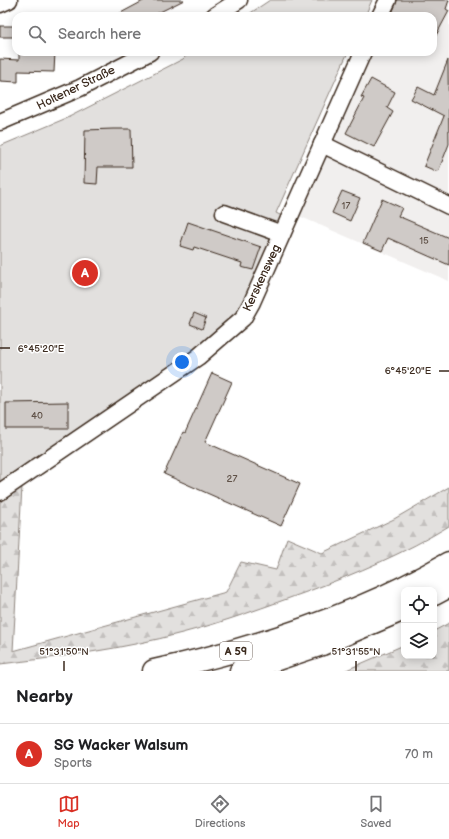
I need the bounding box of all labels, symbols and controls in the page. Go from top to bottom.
search box [12,12,437,56]
icon: search [26,23,48,45]
text: Search here [58,25,141,44]
street label: Holtener Straße [34,63,118,113]
house number: 17 [342,200,350,212]
house number: 15 [419,235,429,247]
street label: Kerskensweg [240,242,284,314]
pin: A [72,258,98,288]
text: 6°45'20"E [18,343,65,355]
your location [172,352,192,372]
text: 6°45'20"E [385,365,432,377]
house number: 40 [31,410,43,422]
house number: 27 [227,473,237,485]
map controls [401,587,437,659]
button: locate [401,587,437,623]
button: layers [401,623,437,659]
road number: A 59 [220,642,252,660]
text: 51°31'50"N [39,646,89,658]
text: 51°31'55"N [331,646,381,658]
text: Nearby [16,687,73,707]
text: SG Wacker Walsum [54,736,188,755]
text: A [25,746,33,762]
text: 70 m [405,746,433,762]
text: Sports [54,755,92,771]
tab: Map [58,793,80,830]
tab: Directions [195,793,245,830]
tab: Saved [361,793,391,830]

